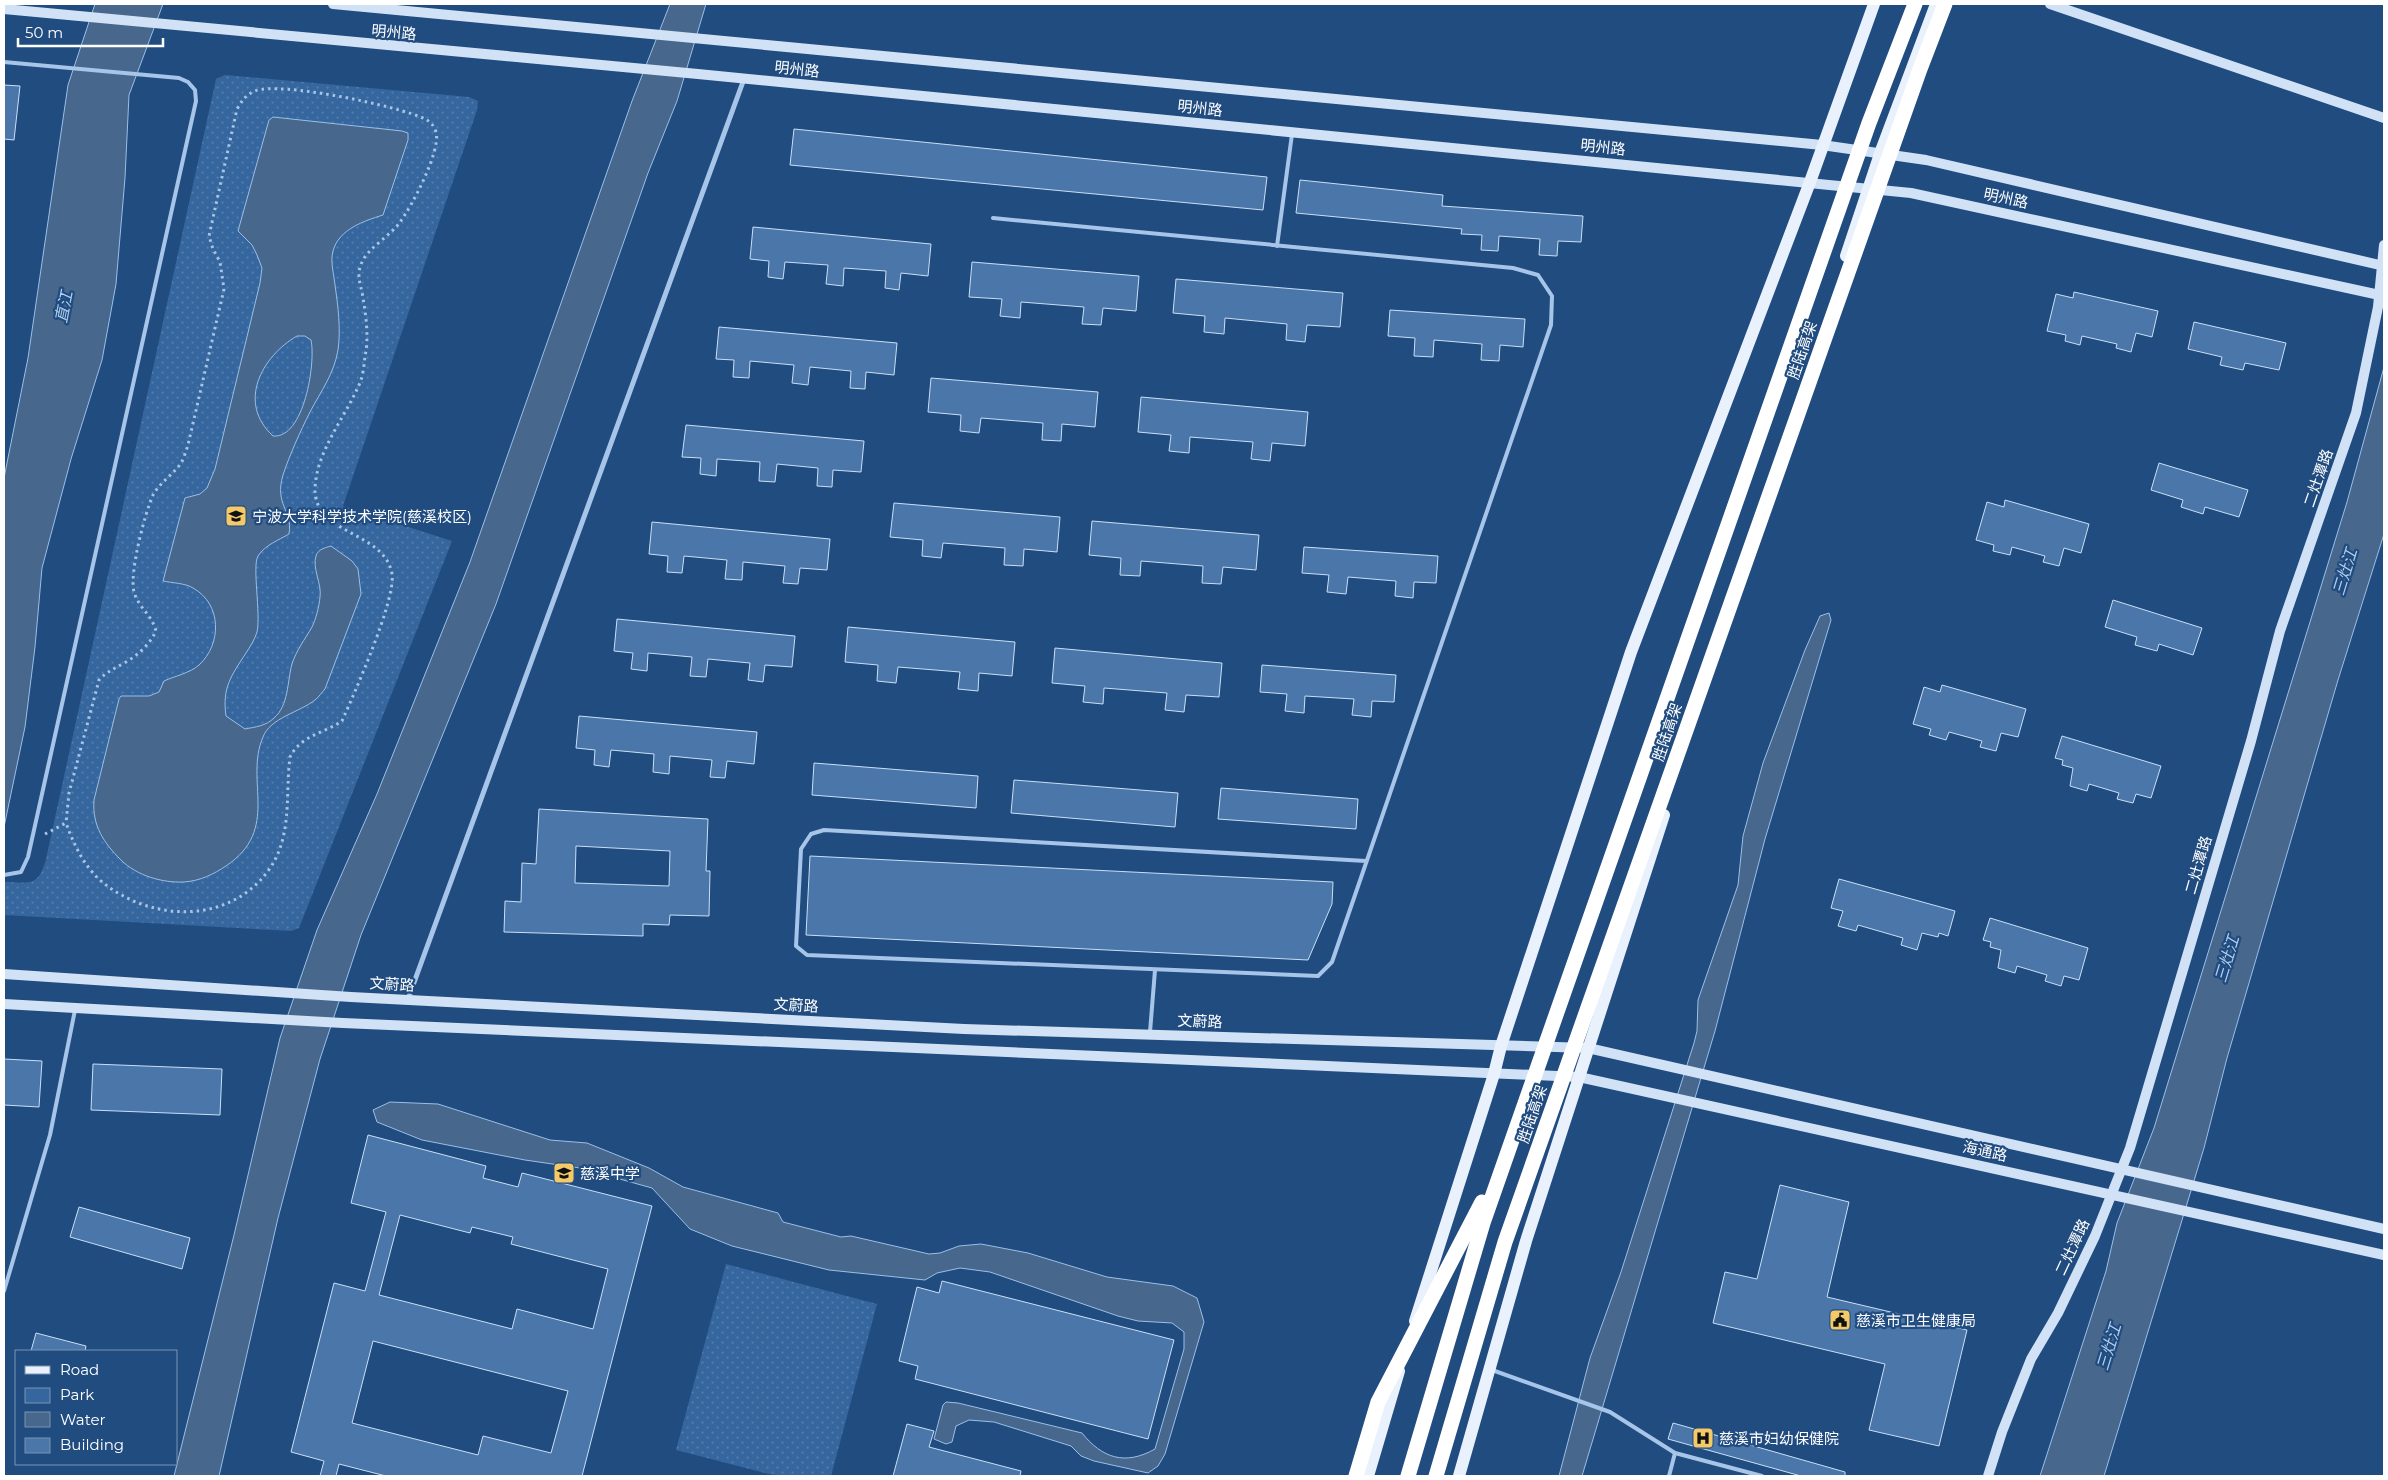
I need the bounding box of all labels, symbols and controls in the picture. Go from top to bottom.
scale bar [18,15,162,47]
street label: 明州路 [371,21,417,43]
text: 50 m [25,23,63,42]
street label: 明州路 [774,57,820,81]
street label: 明州路 [1177,96,1223,120]
street label: 明州路 [1580,135,1626,159]
street label: 明州路 [1982,184,2030,212]
water label: 直江 [52,288,77,325]
street label: 胜陆高架 [1783,319,1821,381]
street label: 二灶潭路 [2299,447,2337,509]
school or university icon: 宁波大学科学技术学院(慈溪校区) [224,504,248,528]
place label: 宁波大学科学技术学院(慈溪校区) [252,507,472,526]
water label: 三灶江 [2329,544,2362,598]
street label: 胜陆高架 [1648,701,1686,763]
street label: 二灶潭路 [2181,834,2215,896]
water label: 三灶江 [2211,931,2244,985]
street label: 文蔚路 [369,973,415,995]
street label: 文蔚路 [773,994,819,1016]
street label: 文蔚路 [1177,1011,1223,1031]
street label: 胜陆高架 [1513,1083,1551,1145]
street label: 海通路 [1961,1137,2009,1165]
school or university icon: 慈溪中学 [552,1161,576,1185]
place label: 慈溪中学 [580,1164,640,1183]
street label: 二灶潭路 [2051,1216,2093,1278]
public building icon: 慈溪市卫生健康局 [1828,1308,1852,1332]
place label: 慈溪市卫生健康局 [1856,1311,1976,1330]
water label: 三灶江 [2093,1319,2126,1373]
legend [15,1350,178,1465]
text: Road [60,1360,99,1379]
text: Park [60,1385,94,1404]
text: Water [60,1410,106,1429]
hospital icon: 慈溪市妇幼保健院 [1691,1426,1715,1450]
place label: 慈溪市妇幼保健院 [1719,1429,1839,1448]
text: Building [60,1435,124,1454]

